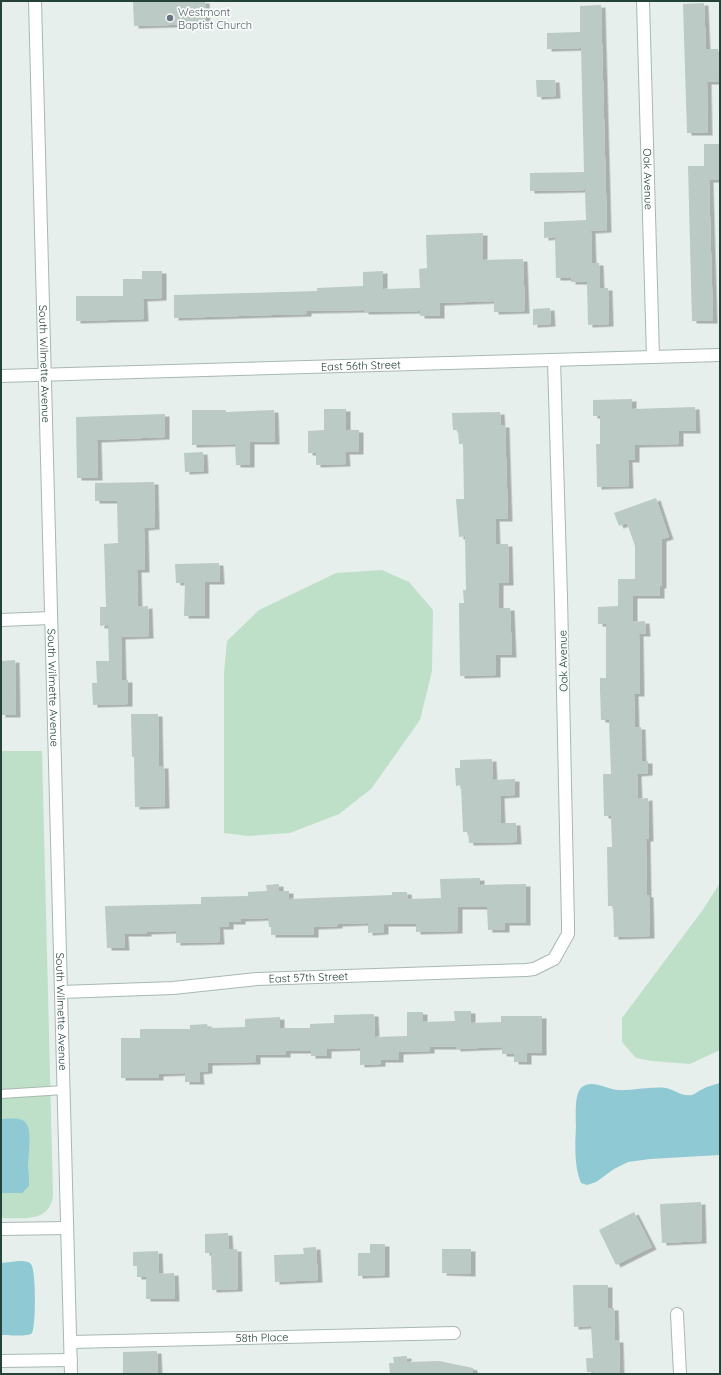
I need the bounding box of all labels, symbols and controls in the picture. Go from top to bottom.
place label: Westmont Baptist Church [178,5,252,32]
marker: Westmont Baptist Church [165,13,175,23]
street label: Oak Avenue [640,148,656,210]
street label: South Wilmette Avenue [36,305,53,423]
street label: East 56th Street [321,357,401,374]
street label: South Wilmette Avenue [44,628,62,747]
street label: Oak Avenue [555,630,571,692]
street label: South Wilmette Avenue [53,952,70,1071]
street label: East 57th Street [268,969,349,986]
street label: 58th Place [235,1330,288,1345]

